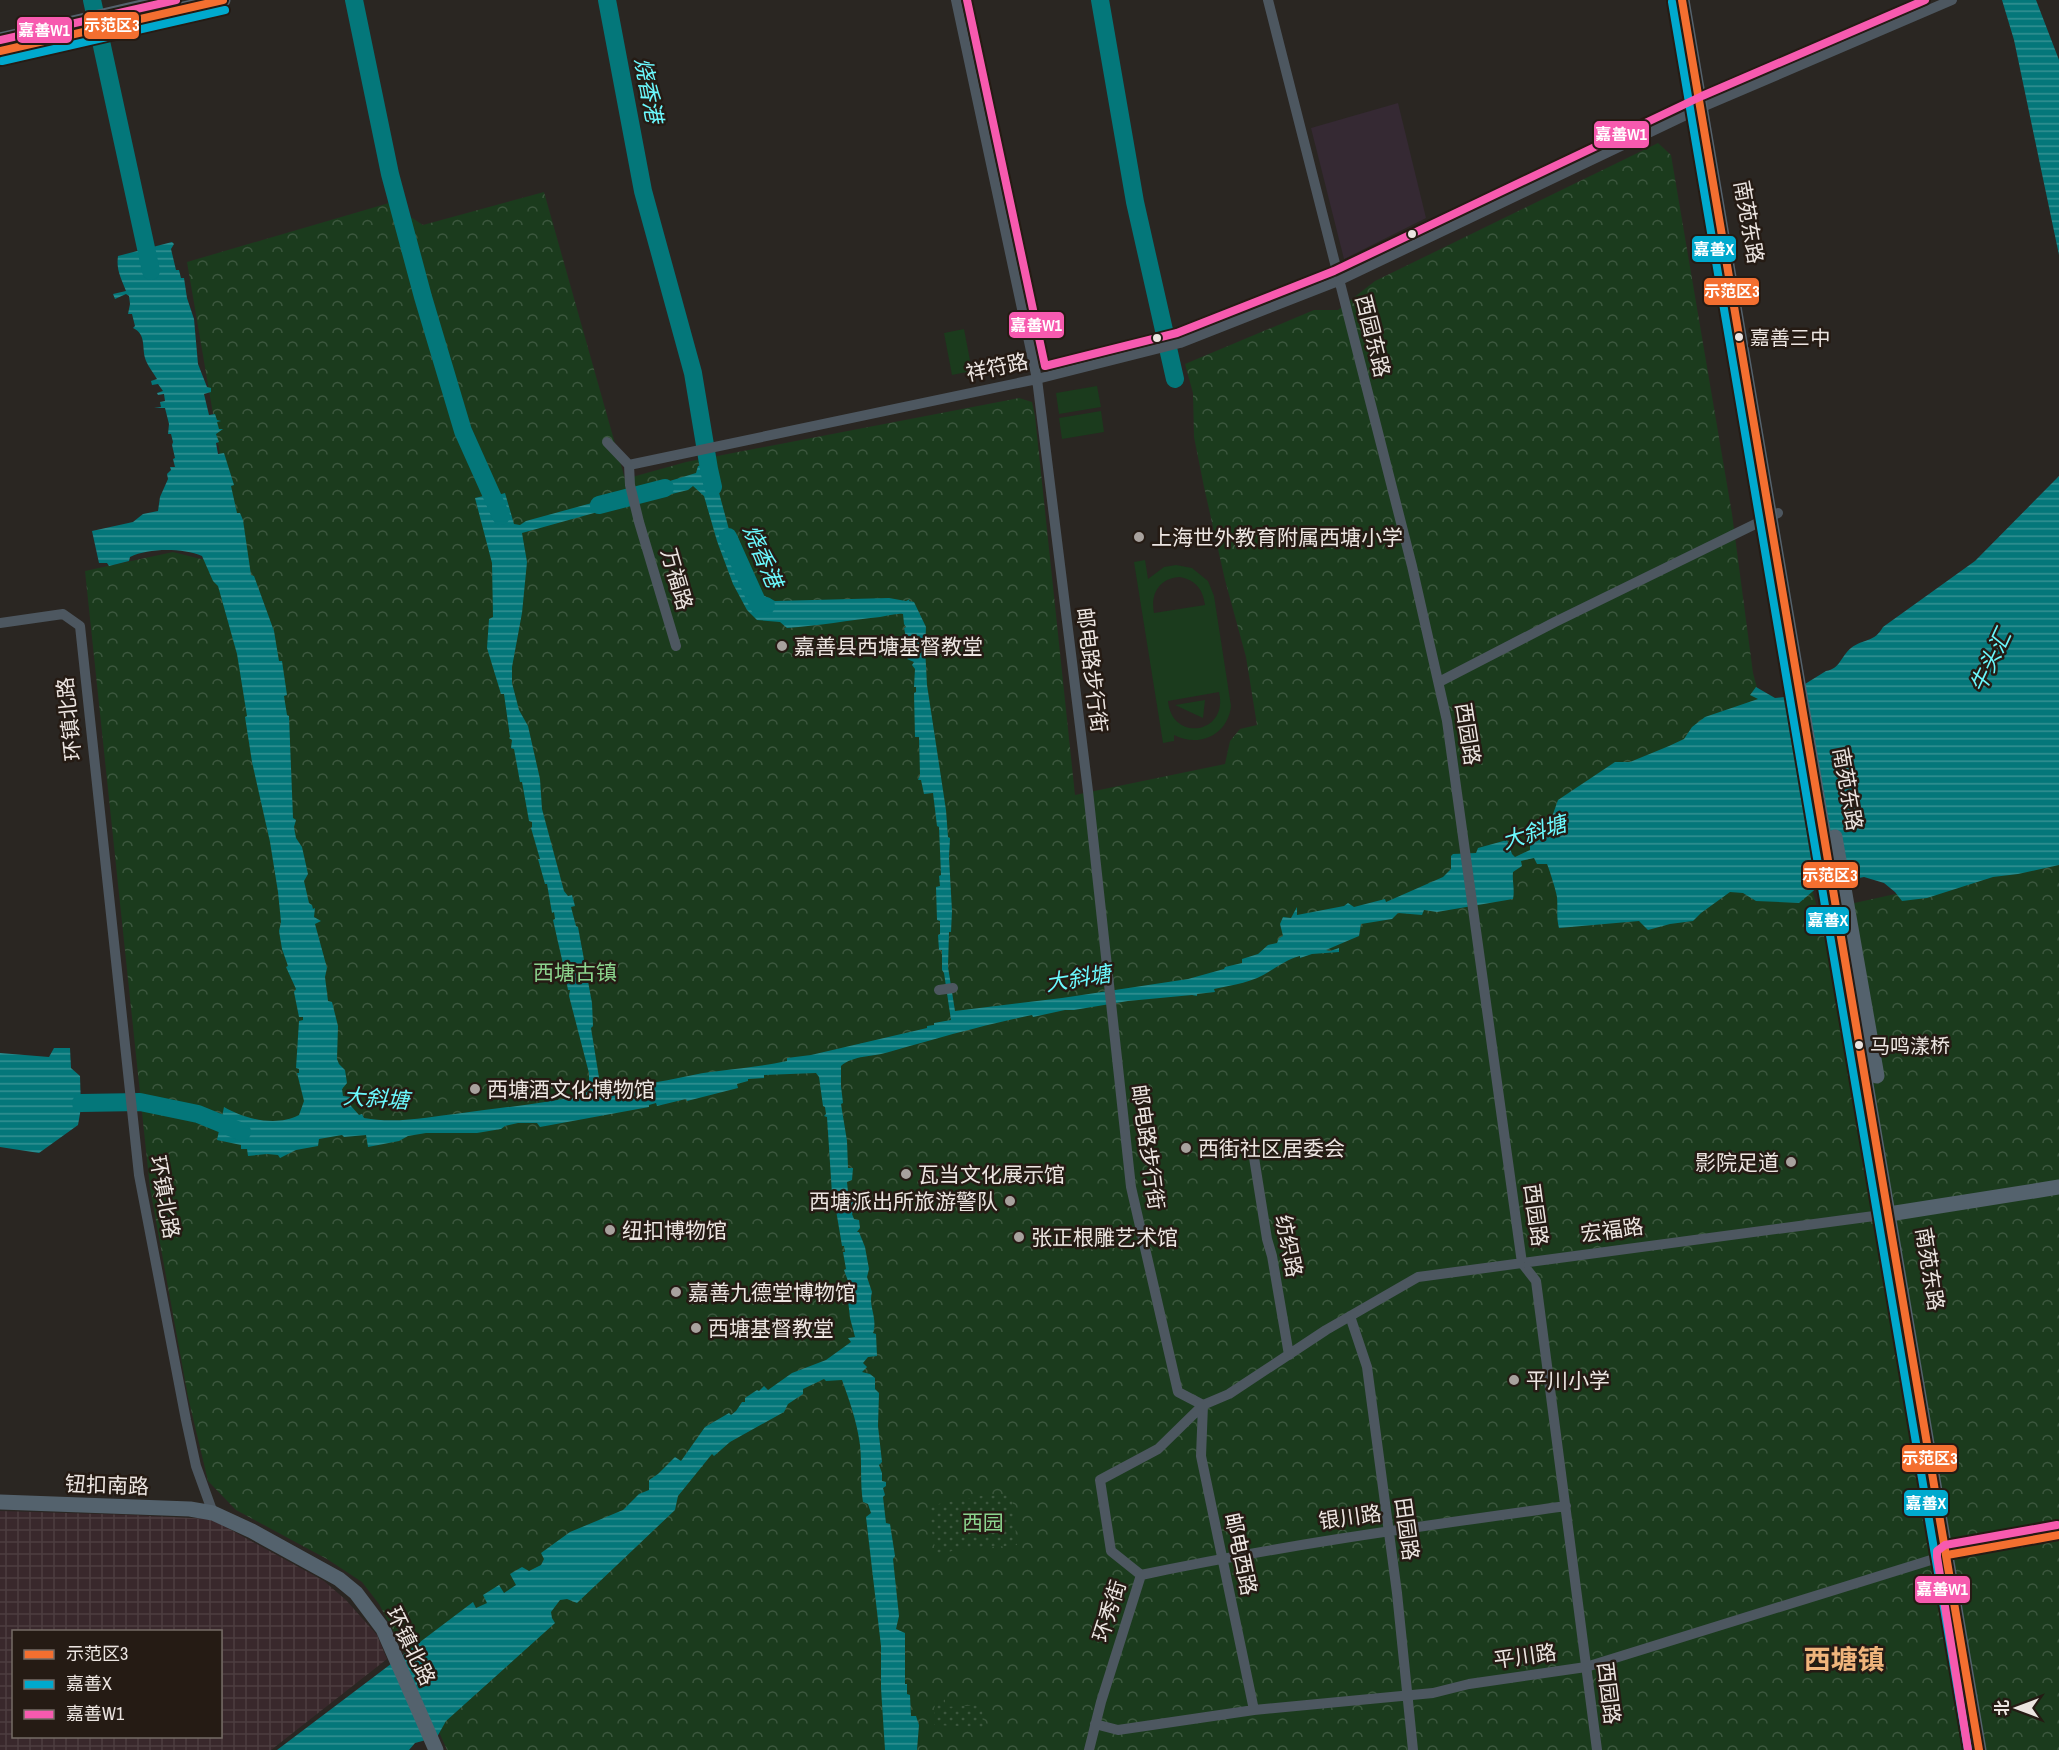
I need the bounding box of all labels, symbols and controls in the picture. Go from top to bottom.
line badge: 示范区3 [83,11,140,40]
text: 示范区3 [84,14,140,36]
line badge: 嘉善W1 [16,16,73,44]
text: 嘉善W1 [18,19,71,41]
water label: 烧香港 [628,55,671,128]
line badge: 嘉善W1 [1593,120,1650,149]
text: 嘉善W1 [1595,123,1648,145]
street label: 南苑东路 [1727,178,1771,266]
unlabelled marker [1406,228,1418,240]
line badge: 嘉善X [1691,235,1737,263]
text: 嘉善X [1694,238,1735,260]
line badge: 示范区3 [1703,277,1760,306]
text: 示范区3 [1704,280,1760,302]
street label: 西园东路 [1349,292,1397,380]
line badge: 嘉善W1 [1008,311,1065,339]
text: 嘉善W1 [1010,314,1063,336]
place label: 嘉善三中 [1750,324,1830,351]
marker: 嘉善三中 [1733,331,1745,343]
unlabelled marker [1151,332,1163,344]
street label: 祥符路 [963,346,1031,388]
water label: 烧香港 [736,520,791,595]
place label: 上海世外教育附属西塘小学 [1151,523,1403,552]
marker: 上海世外教育附属西塘小学 [1132,530,1146,544]
street label: 万福路 [654,545,700,613]
street label: 邮电路步行街 [1070,606,1114,734]
water label: 牛头汇 [1962,622,2019,697]
place label: 嘉善县西塘基督教堂 [794,632,983,661]
marker: 嘉善县西塘基督教堂 [775,639,789,653]
street label: 环镇北路 [50,676,88,762]
street label: 西园路 [1449,701,1487,767]
street label: 南苑东路 [1826,745,1870,833]
water label: 大斜塘 [1498,807,1574,856]
line badge: 示范区3 [1802,861,1859,889]
text: 示范区3 [1802,864,1858,886]
line badge: 嘉善X [1805,906,1850,935]
text: 嘉善X [1808,909,1849,931]
water label: 大斜塘 [1043,957,1117,998]
park label: 西塘古镇 [533,958,617,987]
place label: 马鸣漾桥 [1870,1032,1950,1059]
marker: 马鸣漾桥 [1853,1039,1865,1051]
place label: 西塘酒文化博物馆 [487,1075,655,1104]
water label: 大斜塘 [342,1081,414,1116]
marker: 西塘酒文化博物馆 [468,1082,482,1096]
street label: 邮电路步行街 [1125,1083,1171,1211]
place label: 西街社区居委会 [1198,1134,1345,1163]
marker: 西街社区居委会 [1179,1141,1193,1155]
place label: 影院足道 [1695,1148,1779,1177]
street label: 环镇北路 [143,1153,187,1241]
marker: 影院足道 [1784,1155,1798,1169]
place label: 瓦当文化展示馆 [918,1160,1065,1189]
marker: 瓦当文化展示馆 [899,1167,913,1181]
street label: 西园路 [1517,1182,1555,1248]
place label: 西塘派出所旅游警队 [809,1187,998,1216]
marker: 西塘派出所旅游警队 [1003,1194,1017,1208]
street label: 宏福路 [1579,1211,1645,1249]
street label: 纺织路 [1269,1212,1309,1280]
place label: 纽扣博物馆 [622,1216,727,1245]
marker: 纽扣博物馆 [603,1223,617,1237]
place label: 张正根雕艺术馆 [1031,1223,1178,1252]
street label: 南苑东路 [1909,1225,1951,1313]
marker: 张正根雕艺术馆 [1012,1230,1026,1244]
place label: 嘉善九德堂博物馆 [688,1278,856,1307]
marker: 嘉善九德堂博物馆 [669,1285,683,1299]
place label: 西塘基督教堂 [708,1314,834,1343]
marker: 西塘基督教堂 [689,1321,703,1335]
place label: 平川小学 [1526,1366,1610,1395]
marker: 平川小学 [1507,1373,1521,1387]
line badge: 示范区3 [1901,1444,1958,1473]
text: 示范区3 [1902,1447,1958,1469]
street label: 钮扣南路 [65,1469,149,1501]
line badge: 嘉善X [1903,1489,1949,1517]
text: 嘉善X [1906,1492,1947,1514]
street label: 田园路 [1388,1496,1426,1562]
street label: 银川路 [1317,1498,1383,1536]
park label: 西园 [962,1508,1004,1537]
street label: 邮电西路 [1218,1510,1264,1598]
line badge: 嘉善W1 [1914,1575,1971,1604]
street label: 环秀街 [1085,1577,1133,1645]
text: 嘉善W1 [1916,1578,1969,1600]
street label: 环镇北路 [380,1602,442,1690]
legend [12,1630,222,1738]
street label: 平川路 [1492,1637,1558,1675]
text: 示范区3 [66,1641,128,1666]
district label: 西塘镇 [1804,1641,1885,1677]
street label: 西园路 [1591,1660,1627,1726]
text: 嘉善X [66,1671,112,1696]
north arrow [1987,1678,2047,1738]
text: 北 [1991,1700,2013,1716]
text: 嘉善W1 [66,1701,125,1726]

